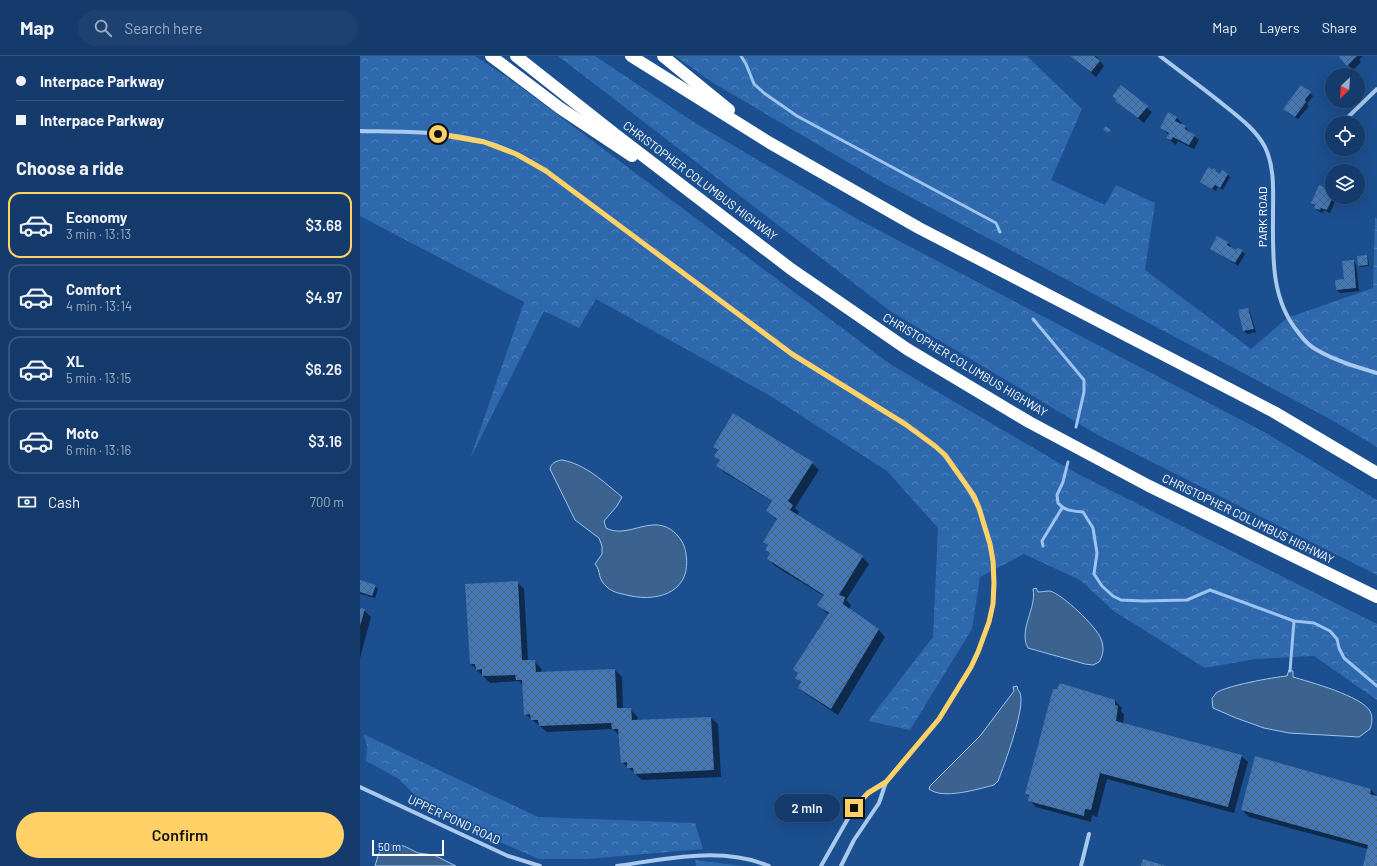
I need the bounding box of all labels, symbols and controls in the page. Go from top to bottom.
search box [78,10,358,46]
text: Map [20,16,54,39]
icon: search [92,17,114,39]
text: Search here [124,19,202,37]
text: Map [1212,19,1237,36]
text: Layers [1259,19,1300,36]
text: Share [1322,19,1357,36]
north arrow [1325,68,1365,108]
map controls [1325,68,1365,204]
text: Interpace Parkway [40,72,164,90]
text: Interpace Parkway [40,111,164,129]
button: locate [1325,116,1365,156]
street label: CHRISTOPHER COLUMBUS HIGHWAY [621,118,781,243]
route start [429,125,447,143]
text: Choose a ride [16,157,124,179]
button: layers [1325,164,1365,204]
street label: PARK ROAD [1255,187,1269,247]
icon: car [18,207,54,243]
text: Economy [66,208,127,226]
text: $3.68 [306,216,342,234]
text: 3 min · 13:13 [66,226,131,242]
icon: car [18,279,54,315]
text: Comfort [66,280,121,298]
text: $4.97 [305,288,342,306]
text: 4 min · 13:14 [66,298,132,314]
street label: CHRISTOPHER COLUMBUS HIGHWAY [881,309,1050,419]
icon: car [18,351,54,387]
text: XL [66,352,84,370]
text: $6.26 [305,360,342,378]
text: 5 min · 13:15 [66,370,131,386]
icon: car [18,423,54,459]
text: Moto [66,424,99,442]
text: $3.16 [308,432,342,450]
text: 6 min · 13:16 [66,442,131,458]
street label: CHRISTOPHER COLUMBUS HIGHWAY [1160,470,1337,566]
icon: cash [16,491,38,513]
text: Cash [48,493,80,511]
text: 700 m [310,494,344,510]
street label: UPPER POND ROAD [406,791,503,847]
callout: 2 min [774,794,840,822]
route end [845,799,863,817]
text: 2 min [792,800,822,816]
button: Confirm [16,812,344,858]
scale bar [372,838,444,857]
text: 50 m [378,840,401,853]

